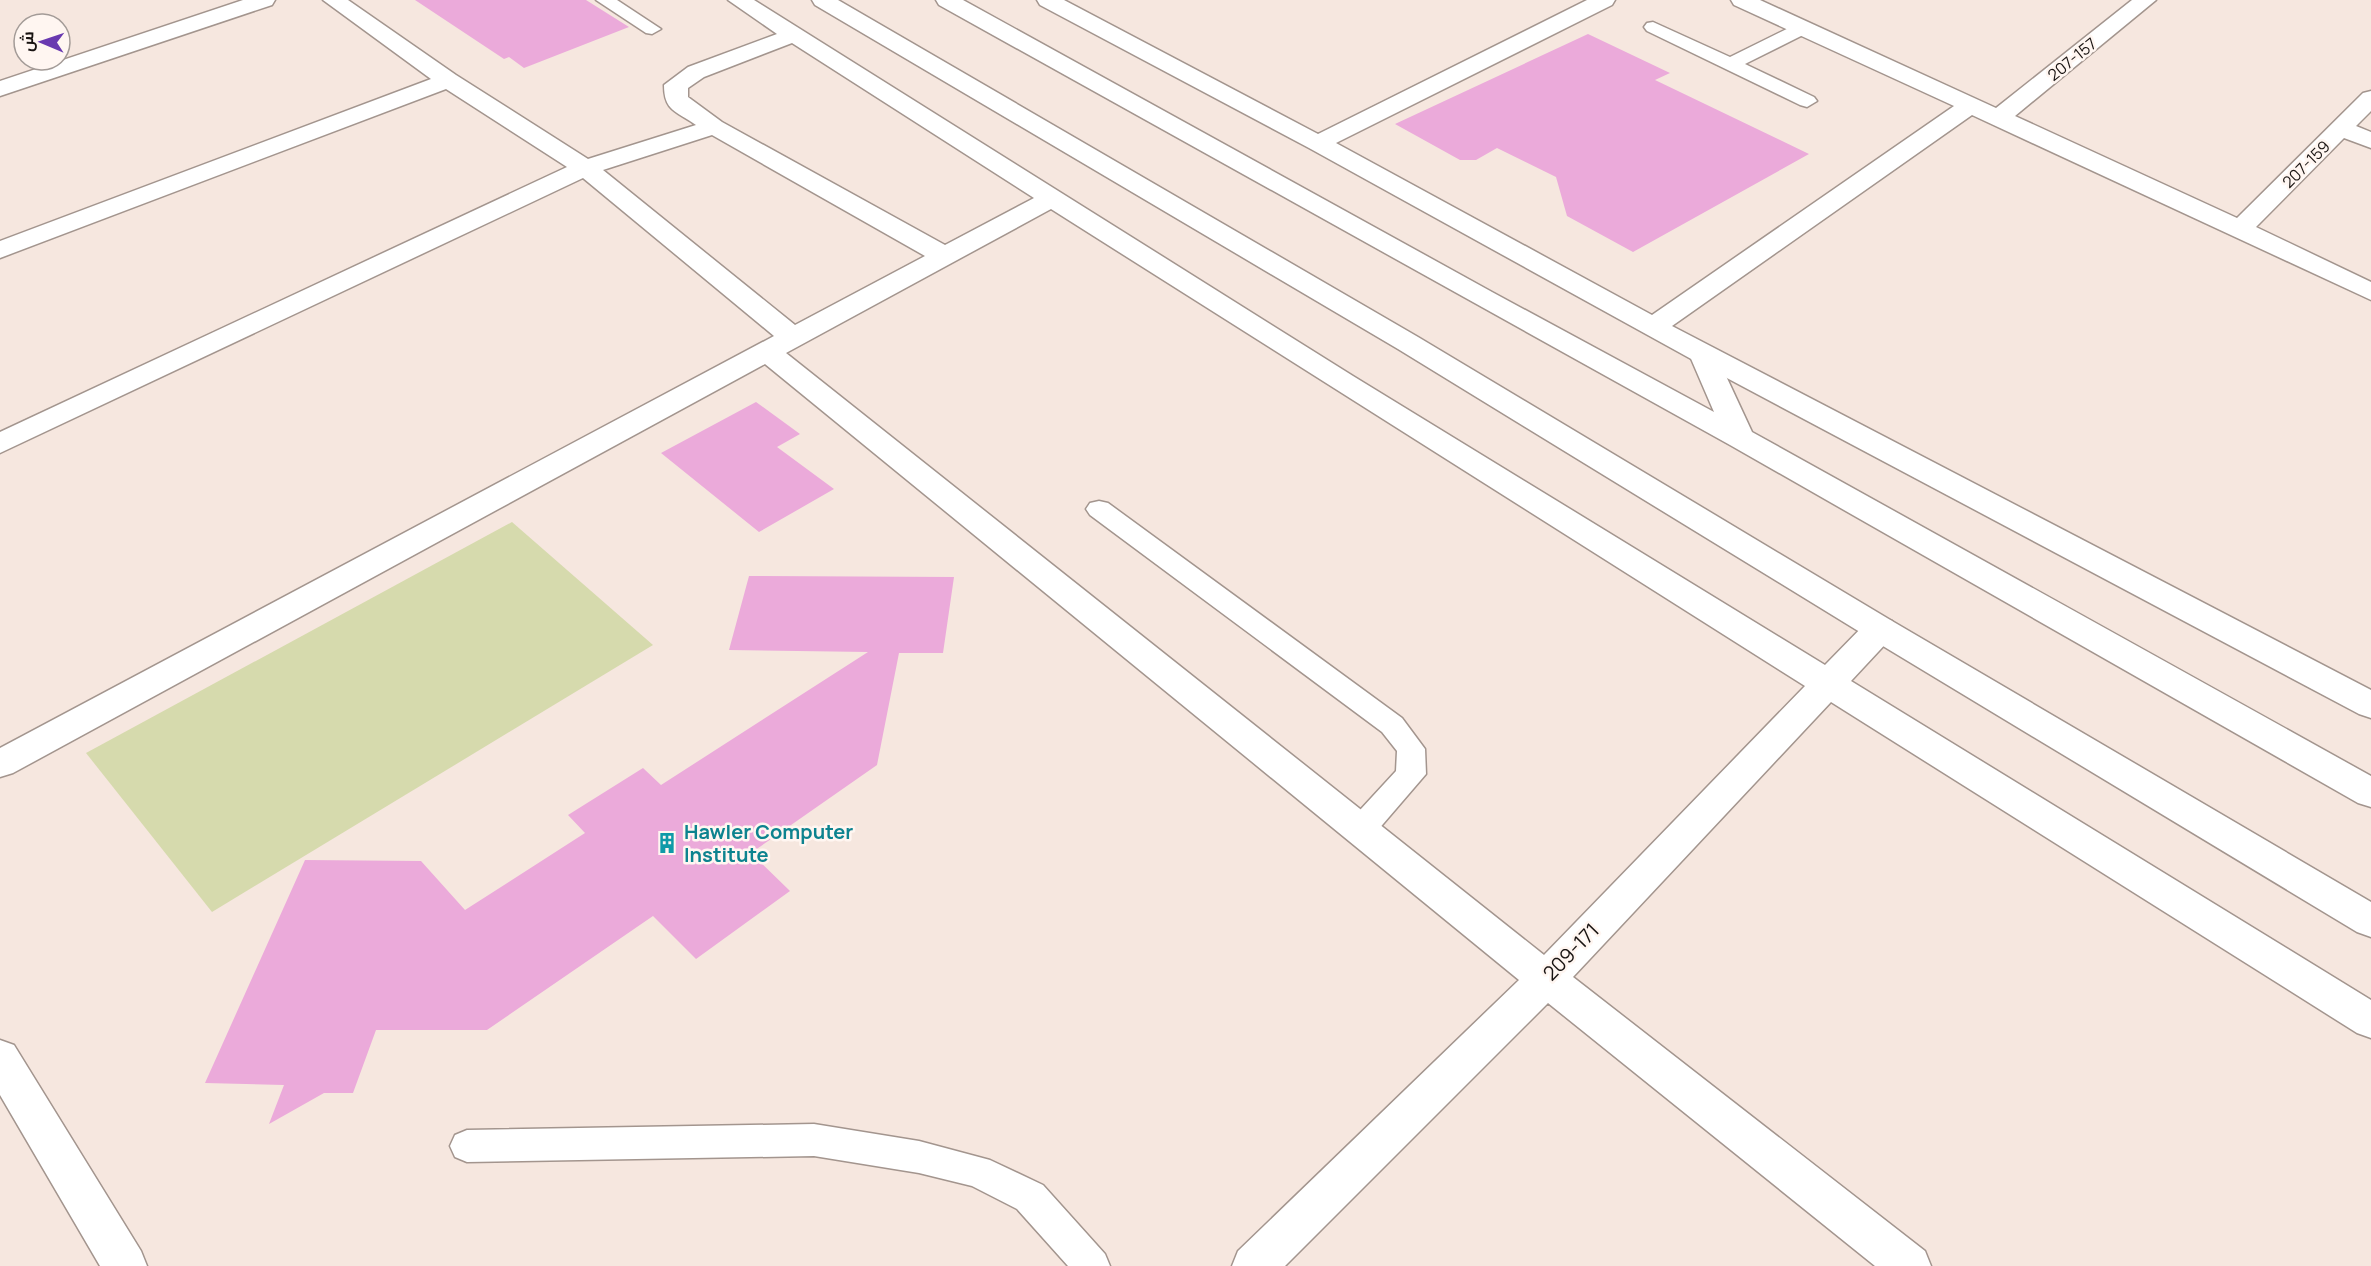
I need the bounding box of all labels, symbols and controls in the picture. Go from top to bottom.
north arrow [12,12,72,72]
text: ش [16,31,38,52]
street label: 207-157 [2043,32,2101,86]
street label: 207-159 [2277,135,2335,193]
place label: Hawler Computer Institute [684,818,853,868]
building icon: Hawler Computer Institute [655,831,679,855]
street label: 209-171 [1537,917,1605,986]

